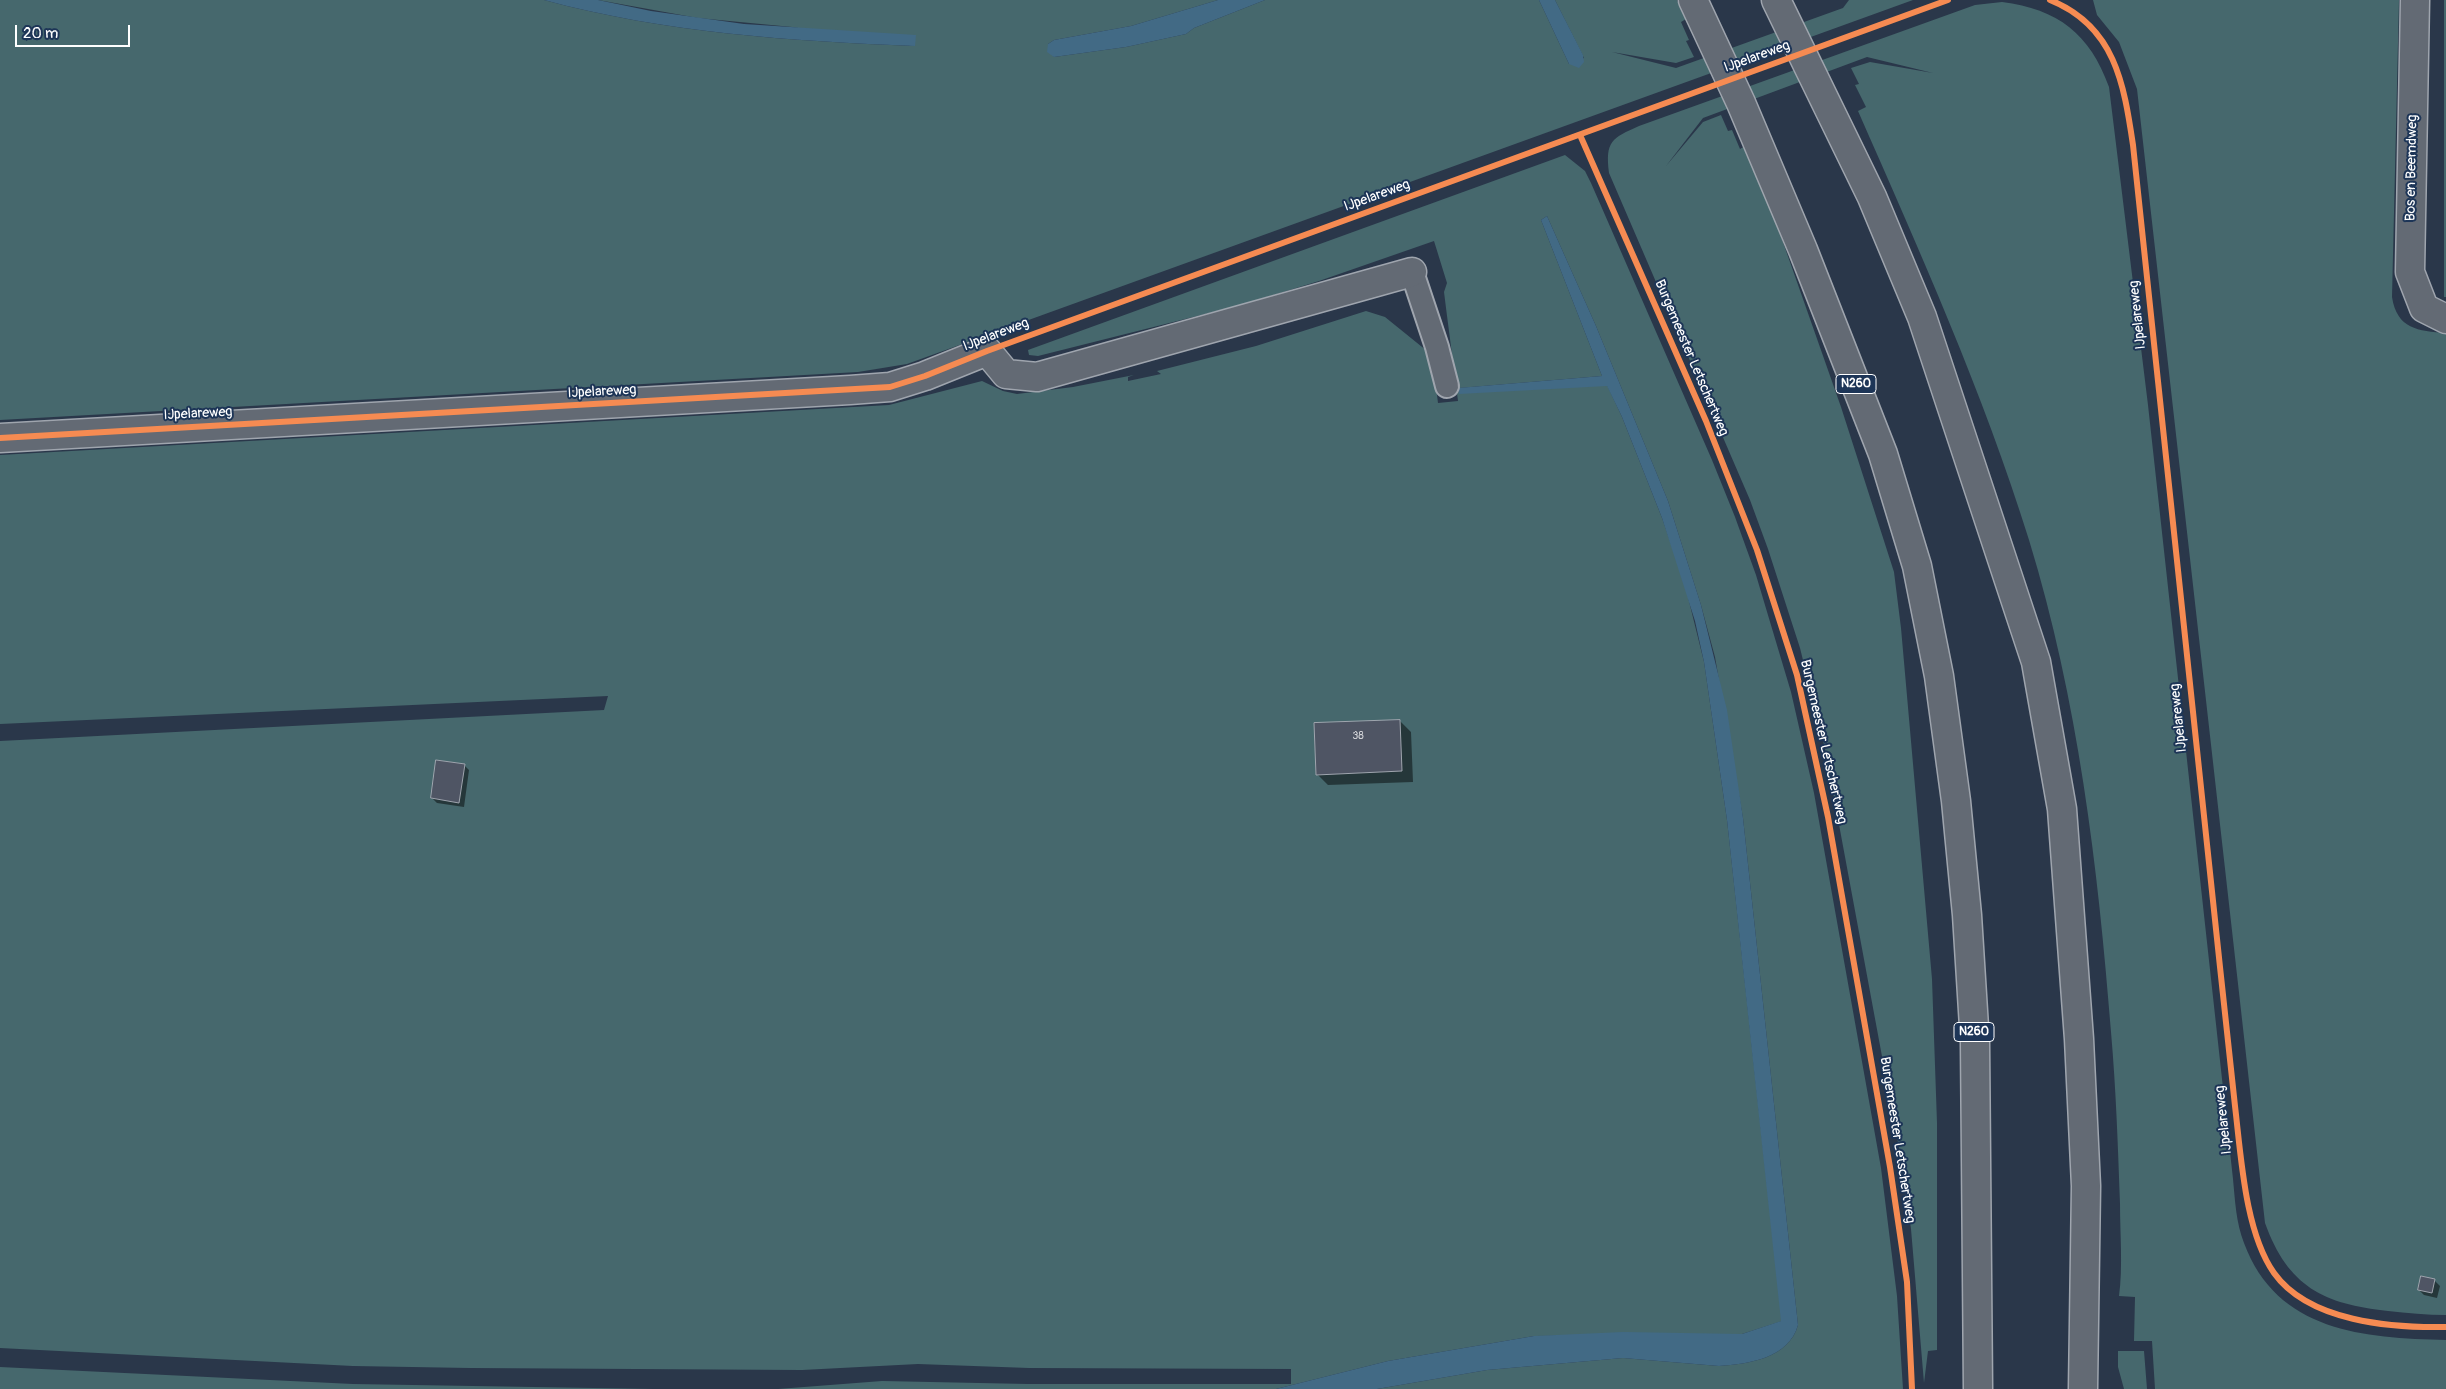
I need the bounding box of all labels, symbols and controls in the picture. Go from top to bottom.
scale bar [18,15,132,47]
text: 20 m [23,24,58,43]
street label: IJpelareweg [1722,37,1792,77]
street label: Bos en Beemdweg [2403,115,2421,221]
street label: IJpelareweg [1342,176,1412,216]
street label: Burgemeester Letschertweg [1650,277,1732,439]
street label: IJpelareweg [2126,280,2150,350]
street label: IJpelareweg [961,315,1031,355]
road number: N260 [1836,374,1876,394]
street label: IJpelareweg [567,382,637,402]
street label: IJpelareweg [163,404,233,424]
street label: Burgemeester Letschertweg [1796,658,1850,826]
street label: IJpelareweg [2167,683,2191,753]
house number: 38 [1352,729,1364,743]
road number: N260 [1954,1022,1994,1042]
street label: Burgemeester Letschertweg [1876,1056,1918,1224]
street label: IJpelareweg [2212,1085,2236,1155]

